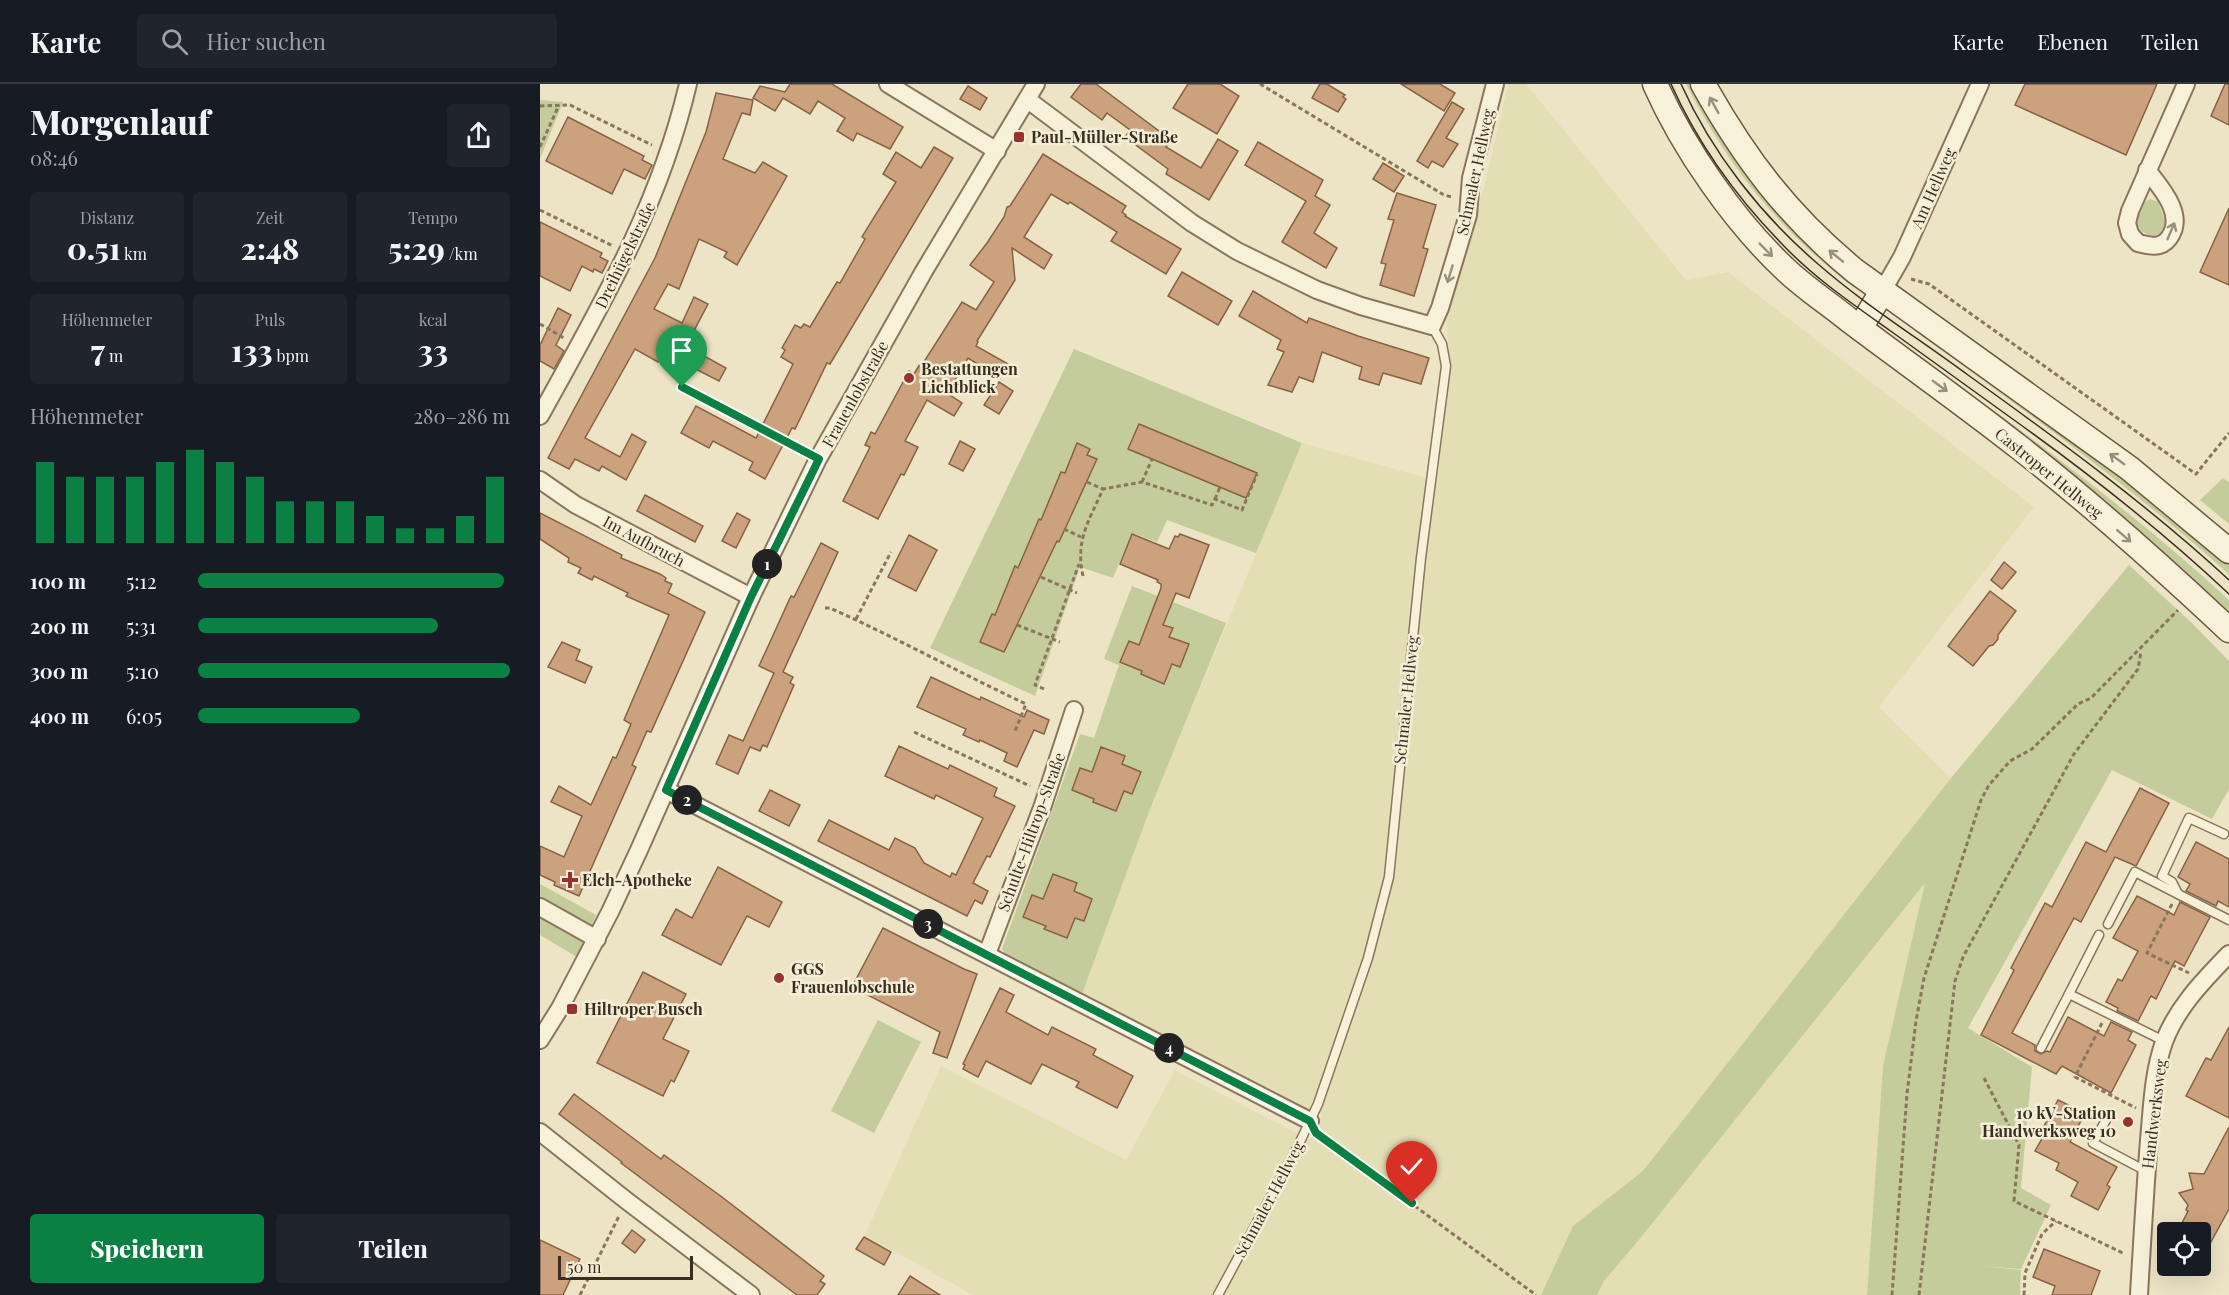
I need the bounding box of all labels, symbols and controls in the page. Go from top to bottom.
search box [137,14,557,68]
text: Karte [30,23,101,60]
icon: search [158,25,191,58]
text: Hier suchen [206,26,326,56]
text: Karte [1953,27,2004,55]
text: Ebenen [2037,27,2108,55]
text: Teilen [2141,27,2199,55]
one-way arrow [1708,96,1719,114]
text: Morgenlauf [30,99,210,143]
button: share [447,104,510,167]
street label: Schmaler Hellweg [1451,106,1498,237]
place label: Paul-Müller-Straße [1031,126,1178,147]
marker: Paul-Müller-Straße [1012,130,1026,144]
text: 08:46 [30,144,78,171]
street label: Am Hellweg [1905,144,1960,232]
street label: Dreihügelstraße [590,198,659,312]
text: Distanz [80,207,134,228]
text: Zeit [256,207,284,228]
text: Tempo [408,207,458,228]
one-way arrow [2166,222,2177,240]
text: 0.51 [67,228,120,268]
text: 2:48 [241,228,299,268]
text: 5:29 [388,228,445,268]
text: km [120,243,147,264]
text: /km [445,243,478,264]
one-way arrow [1759,243,1774,257]
one-way arrow [1828,249,1844,262]
one-way arrow [1444,264,1455,283]
text: Höhenmeter [62,309,152,330]
text: Puls [255,309,285,330]
text: kcal [419,309,447,330]
pin [656,325,707,387]
text: 7 [91,330,105,370]
text: 133 [231,330,273,370]
text: 33 [418,330,448,370]
icon: arrive [665,334,698,367]
street label: Frauenlobstraße [817,337,893,451]
text: m [105,345,123,366]
text: bpm [273,345,309,366]
place label: Bestattungen Lichtblick [921,358,1018,397]
marker: Bestattungen Lichtblick [902,371,916,385]
one-way arrow [1932,380,1948,393]
text: Höhenmeter [30,402,143,429]
text: 280–286 m [414,402,510,429]
street label: Castroper Hellweg [1991,423,2108,523]
one-way arrow [2109,453,2125,465]
street label: Im Aufbruch [600,510,689,571]
one-way arrow [2116,529,2131,543]
pin: 1 [752,549,782,579]
text: 1 [764,553,770,574]
text: 100 m [30,567,86,594]
text: 5:12 [126,567,157,594]
text: 200 m [30,612,89,639]
text: 5:31 [126,612,156,639]
street label: Schmaler Hellweg [1388,634,1423,765]
text: 300 m [30,657,88,684]
text: 5:10 [126,657,159,684]
text: 400 m [30,702,89,729]
text: 6:05 [126,702,162,729]
street label: Schulte-Hiltrop-Straße [992,749,1069,914]
pin: 2 [672,785,702,815]
text: 2 [683,789,691,810]
place label: Elch-Apotheke [582,869,692,890]
marker: Elch-Apotheke [563,873,577,887]
pin: 3 [913,909,943,939]
text: 3 [924,913,932,934]
place label: GGS Frauenlobschule [791,958,915,997]
marker: GGS Frauenlobschule [772,971,786,985]
place label: Hiltroper Busch [584,998,703,1019]
marker: Hiltroper Busch [565,1002,579,1016]
pin: 4 [1154,1033,1184,1063]
text: 4 [1165,1037,1173,1058]
street label: Handwerksweg [2136,1057,2171,1170]
place label: 10 kV-Station Handwerksweg 10 [1982,1102,2116,1141]
marker: 10 kV-Station Handwerksweg 10 [2121,1115,2135,1129]
street label: Schmaler Hellweg [1229,1136,1308,1261]
pin [1386,1141,1437,1203]
icon: check [1395,1150,1428,1183]
button: Speichern [30,1214,264,1283]
button: Teilen [276,1214,510,1283]
map controls [2157,1222,2211,1276]
button: locate [2157,1222,2211,1276]
scale bar [558,1253,693,1280]
text: 50 m [567,1256,601,1277]

